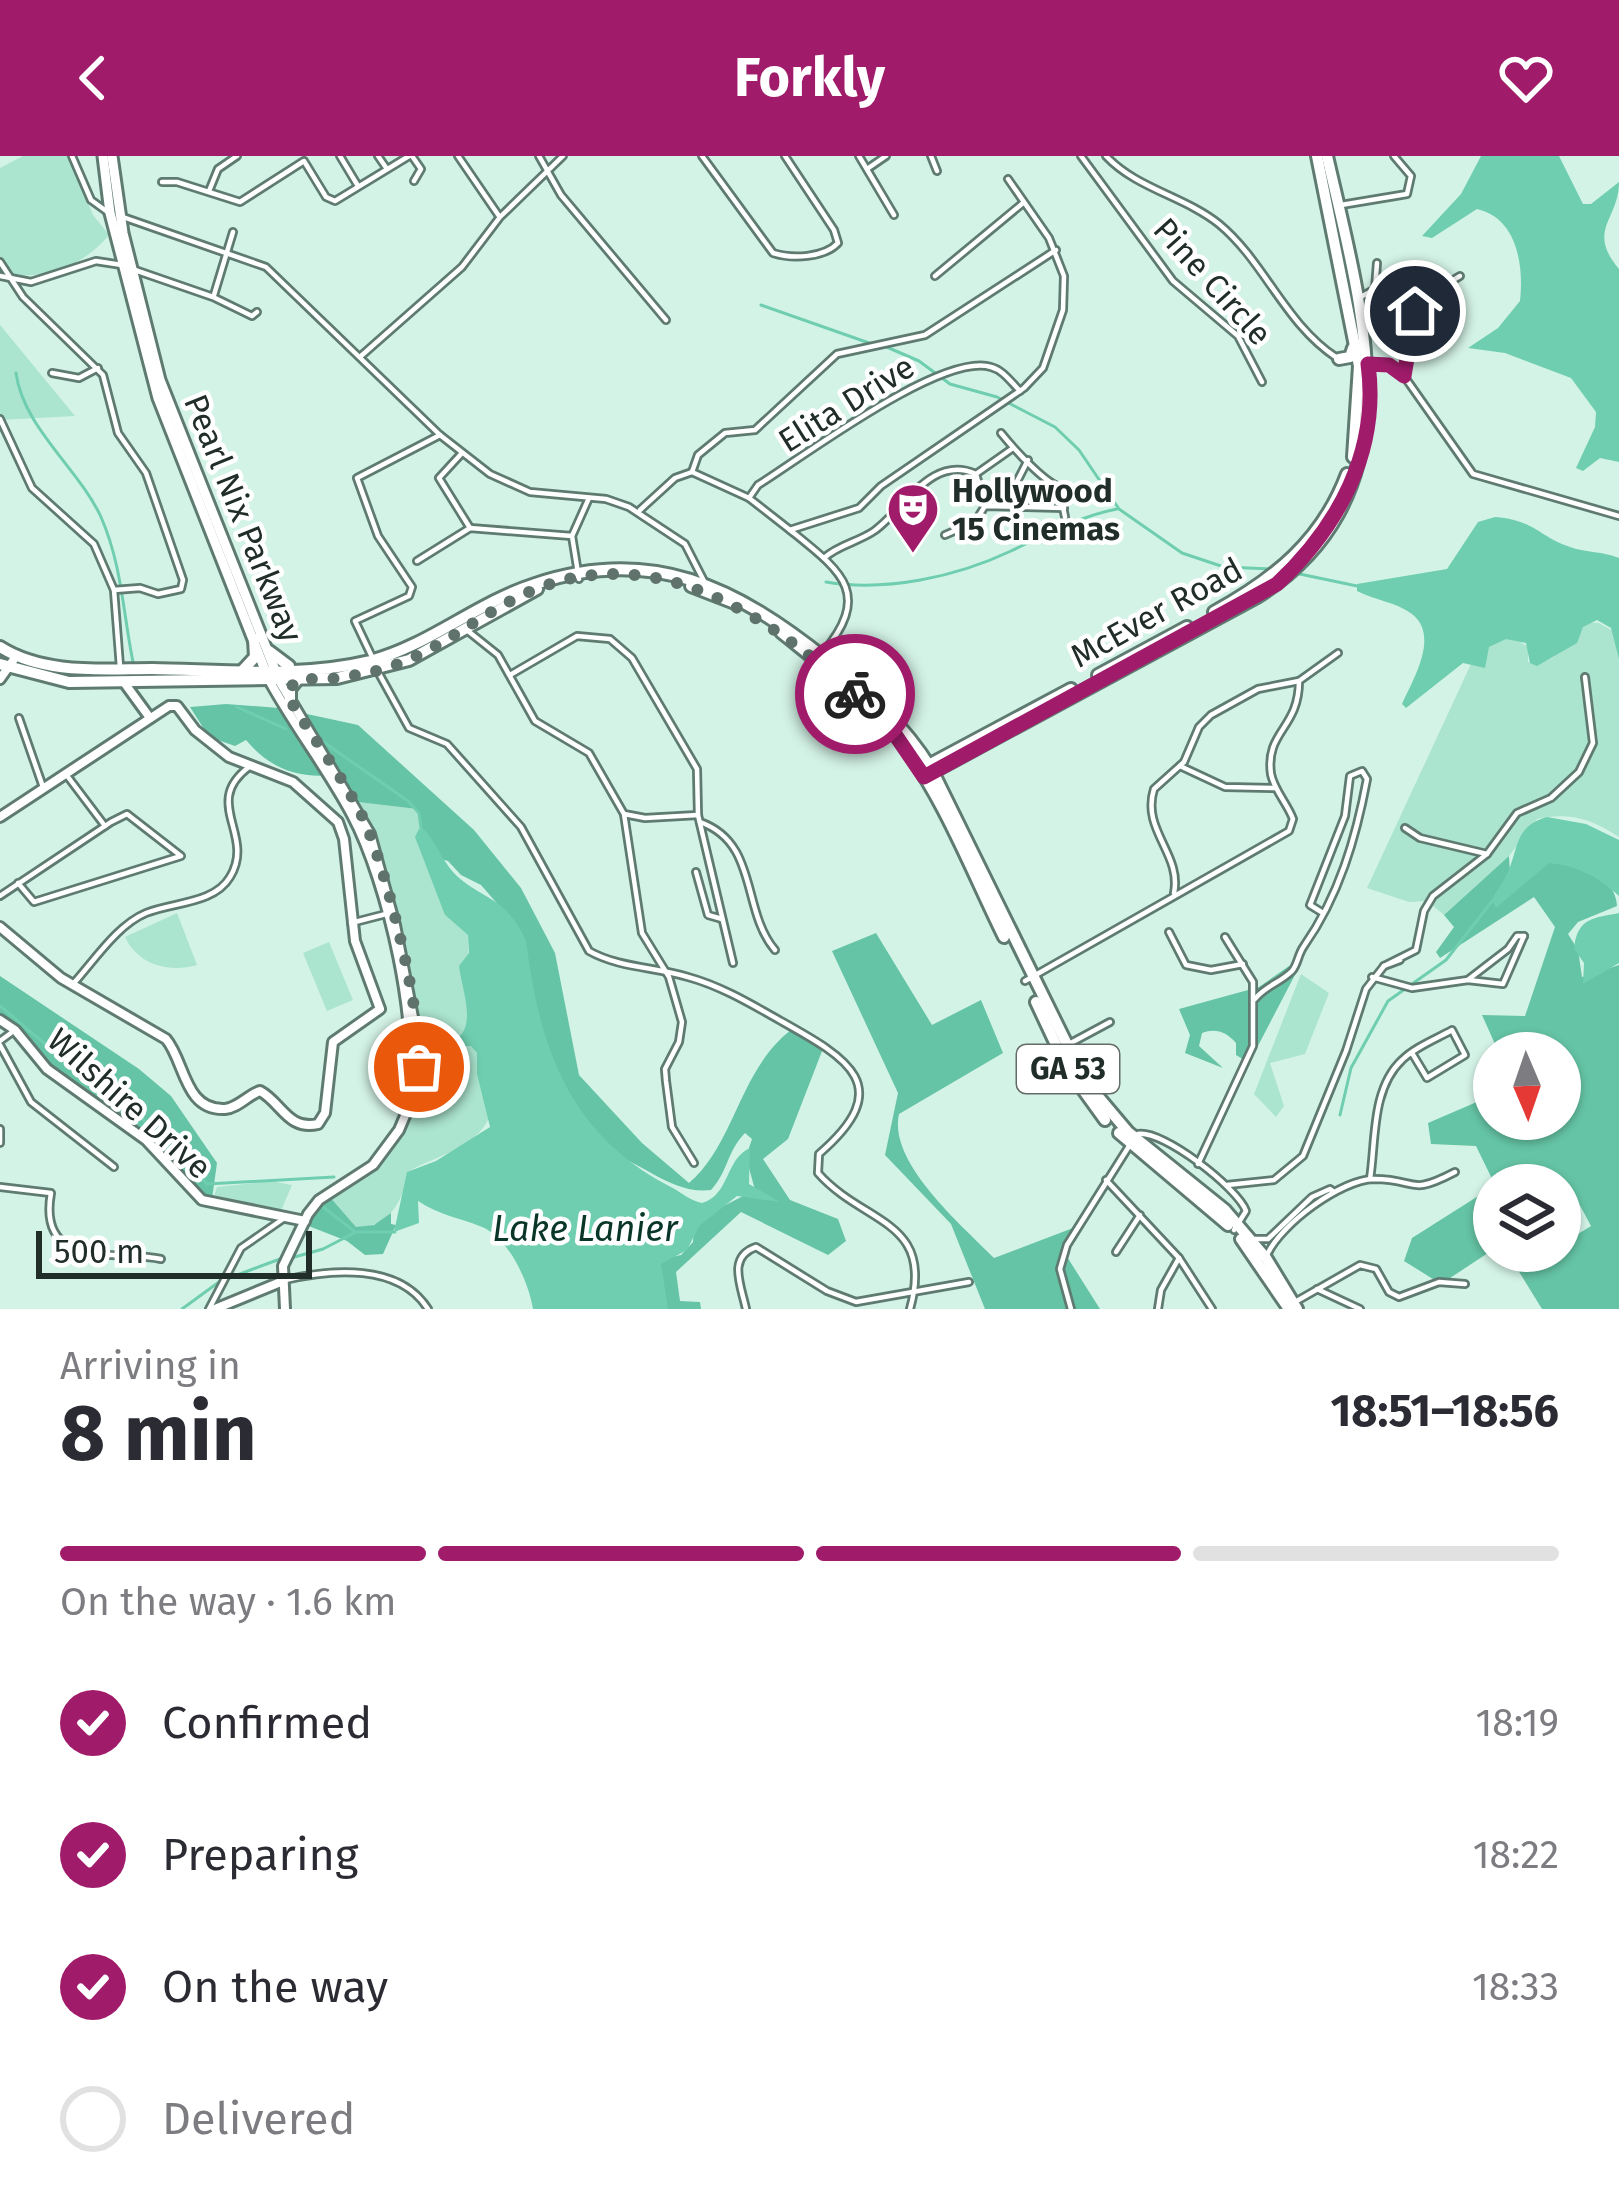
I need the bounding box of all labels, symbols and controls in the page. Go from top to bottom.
icon: back [60,45,126,111]
icon: heart [1493,45,1559,111]
text: Forkly [734,46,885,110]
street label: Pine Circle [1145,210,1280,354]
pin [1364,260,1466,362]
icon: home [1382,278,1448,344]
street label: Elita Drive [771,347,922,461]
street label: Pearl Nix Parkway [175,389,311,648]
place label: Hollywood 15 Cinemas [952,471,1120,549]
theatre icon: Hollywood 15 Cinemas [885,481,941,555]
street label: McEver Road [1064,549,1249,676]
courier [795,634,915,754]
icon: bike [822,661,888,727]
pin [368,1016,470,1118]
street label: Wilshire Drive [39,1020,219,1188]
north arrow [1473,1032,1581,1140]
map controls [1473,1032,1581,1272]
icon: bag [386,1034,452,1100]
road number: GA 53 [1017,1045,1119,1093]
button: layers [1473,1164,1581,1272]
water label: Lake Lanier [492,1207,679,1251]
scale bar [36,1225,312,1278]
text: 500 m [54,1232,144,1272]
text: Arriving in [60,1343,241,1389]
text: 18:51–18:56 [1330,1384,1559,1438]
text: 8 min [60,1387,257,1481]
text: On the way · 1.6 km [60,1579,396,1625]
icon: check [60,1690,126,1756]
text: Confirmed [162,1696,372,1750]
text: 18:19 [1475,1700,1559,1746]
icon: check [60,1822,126,1888]
text: Preparing [162,1828,358,1882]
text: 18:22 [1473,1832,1559,1878]
icon: check [60,1954,126,2020]
text: On the way [162,1960,388,2014]
text: 18:33 [1472,1964,1559,2010]
text: Delivered [162,2092,355,2146]

